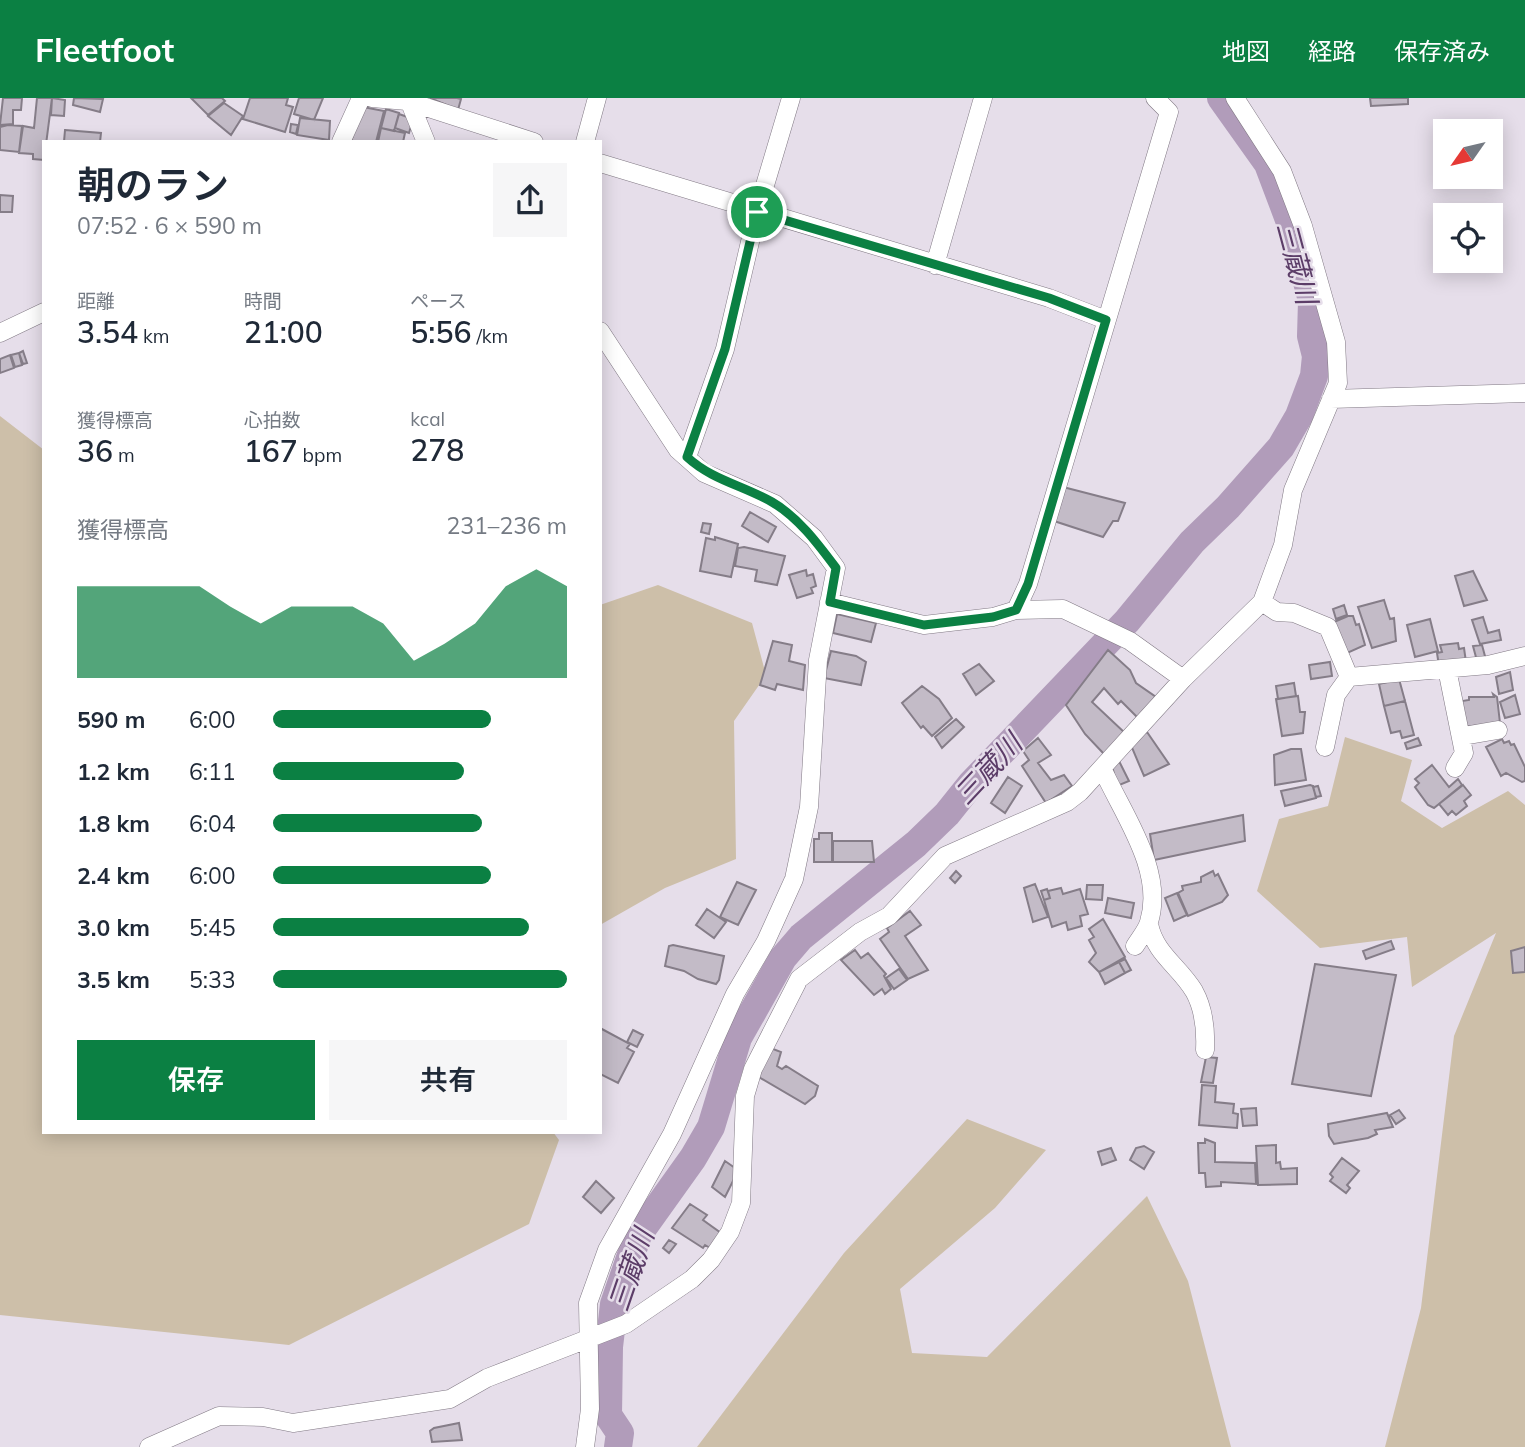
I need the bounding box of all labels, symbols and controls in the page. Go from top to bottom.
text: Fleetfoot [35,29,174,70]
text: 地図 [1222,36,1270,66]
text: 経路 [1308,36,1356,66]
text: 保存済み [1394,36,1490,66]
north arrow [1433,119,1503,189]
map controls [1433,119,1503,273]
text: 朝のラン [77,161,229,209]
button: share [493,163,567,237]
pin [727,182,787,242]
icon: arrive [738,193,776,231]
button: locate [1433,203,1503,273]
text: 07:52 · 6 × 590 m [77,211,262,240]
water label: 三蔵川 [1270,218,1326,311]
text: 距離 [77,289,115,313]
text: 時間 [244,289,282,313]
text: ペース [410,289,466,313]
text: 3.54 [77,313,138,351]
text: 21:00 [244,313,323,351]
text: 5:56 [410,313,471,351]
text: km [138,324,170,348]
text: /km [471,324,508,348]
text: kcal [410,407,445,431]
text: 獲得標高 [77,408,153,432]
text: 心拍数 [244,408,301,432]
text: 278 [410,431,464,469]
text: 36 [77,432,113,470]
text: 167 [244,432,298,470]
text: m [113,443,135,467]
text: bpm [298,443,342,467]
text: 231–236 m [446,511,567,540]
text: 獲得標高 [77,515,169,544]
text: 590 m [77,705,145,734]
text: 6:00 [189,705,236,734]
water label: 三蔵川 [946,724,1031,811]
text: 1.2 km [77,757,150,786]
text: 6:11 [189,757,236,786]
text: 1.8 km [77,809,150,838]
text: 6:04 [189,809,236,838]
text: 2.4 km [77,861,150,890]
text: 6:00 [189,861,236,890]
text: 3.0 km [77,913,150,942]
text: 5:45 [189,913,236,942]
text: 3.5 km [77,965,150,994]
text: 5:33 [189,965,236,994]
button: 保存 [77,1040,315,1120]
button: 共有 [329,1040,567,1120]
water label: 三蔵川 [600,1222,662,1315]

